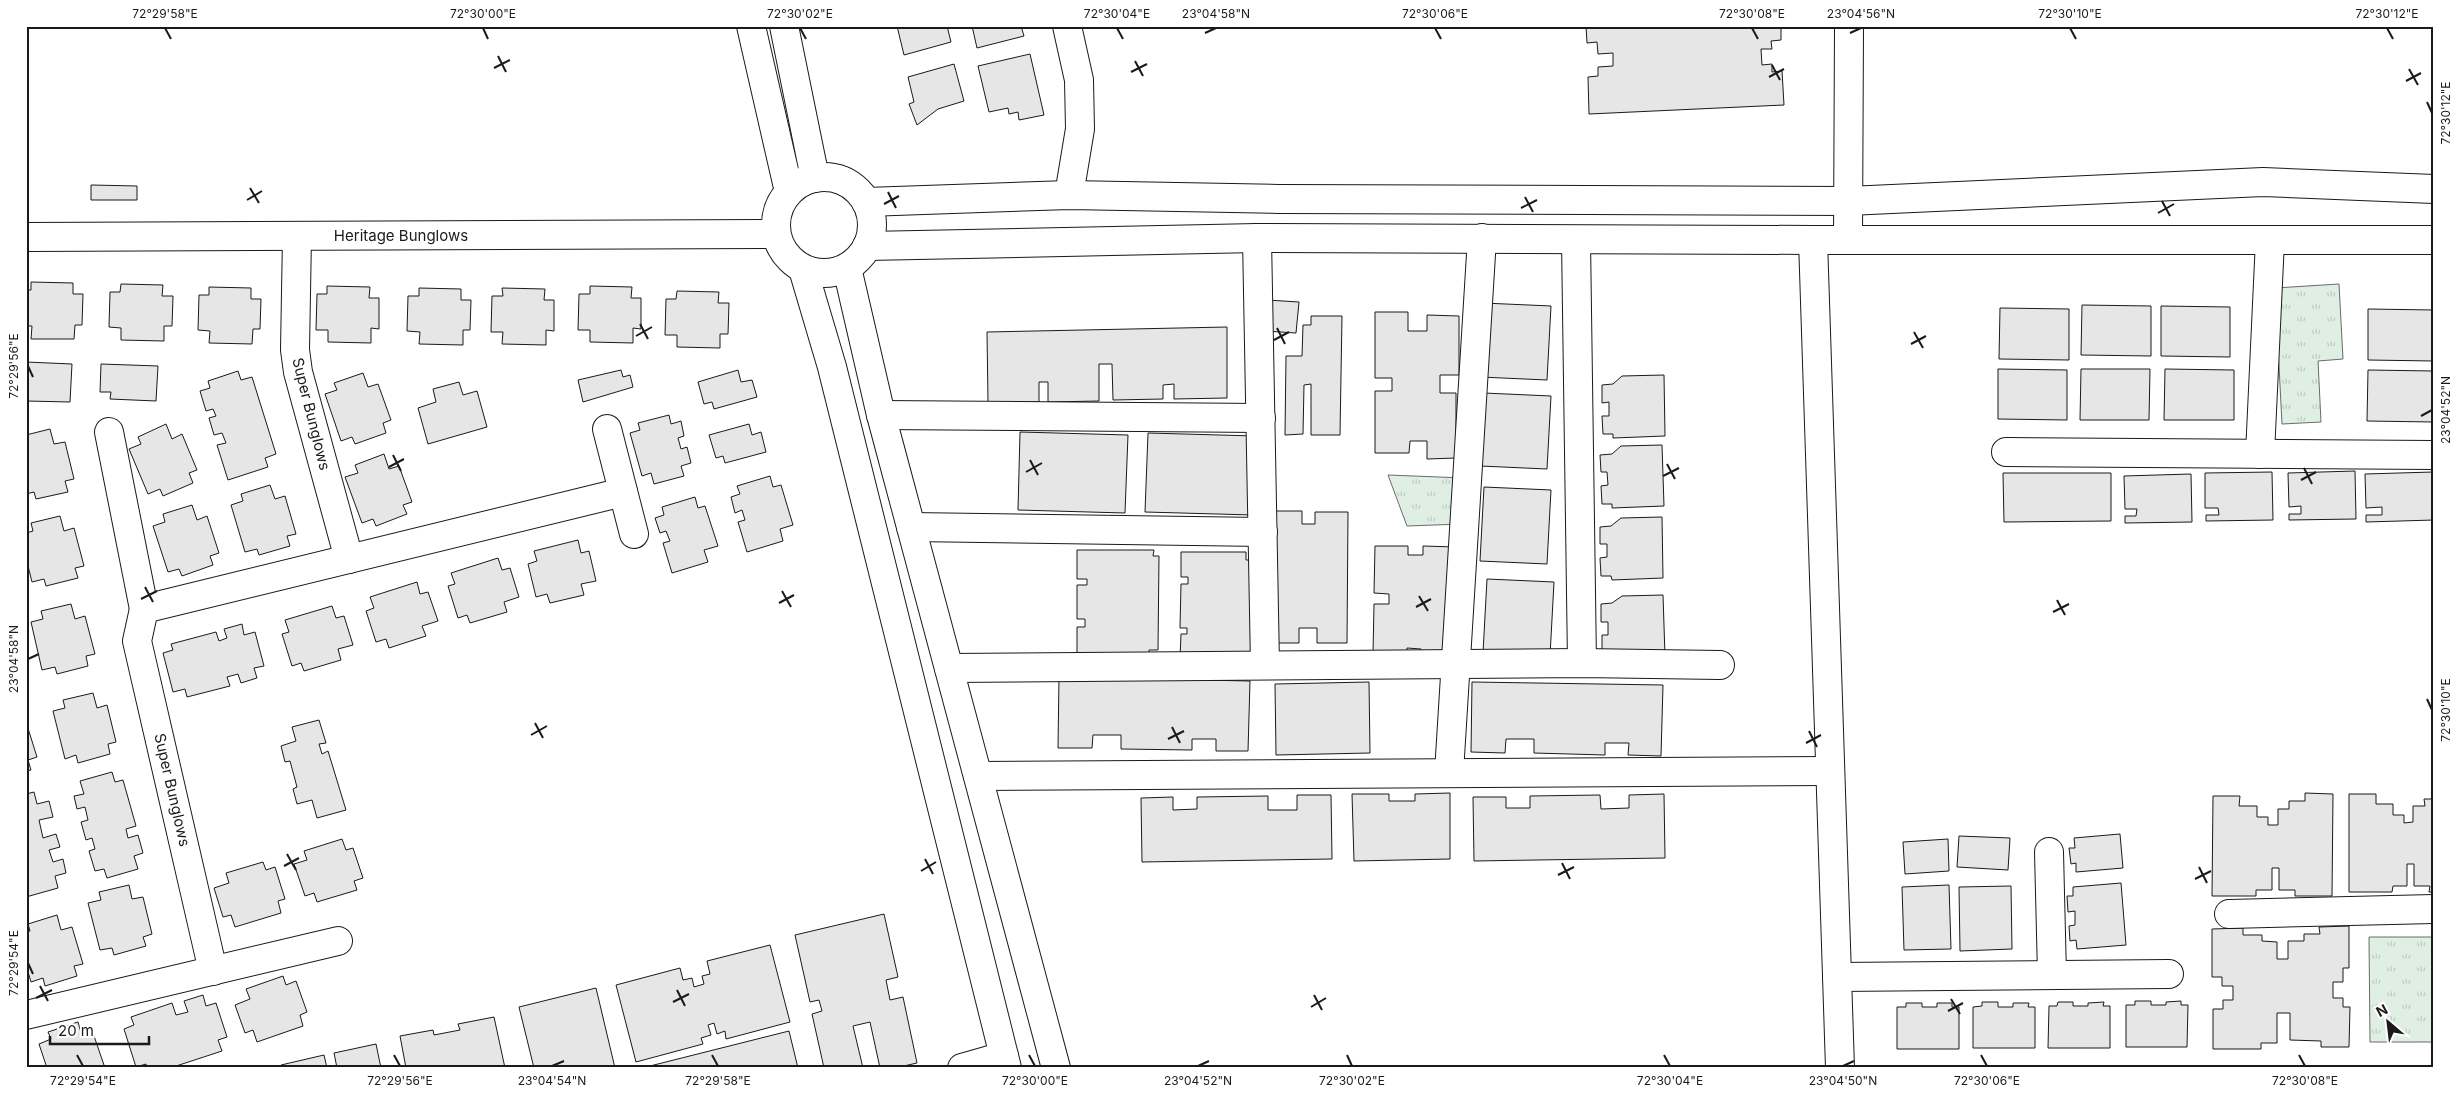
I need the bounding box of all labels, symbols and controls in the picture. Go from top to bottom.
text: 72°29'58"E [132,6,198,21]
text: 72°30'00"E [450,6,516,21]
text: 72°30'02"E [767,6,833,21]
text: 72°30'04"E [1084,6,1150,21]
text: 23°04'58"N [1182,6,1250,21]
text: 72°30'06"E [1402,6,1468,21]
text: 72°30'08"E [1719,6,1785,21]
text: 23°04'56"N [1827,6,1895,21]
text: 72°30'10"E [2038,6,2102,21]
text: 72°30'12"E [2355,6,2419,21]
text: 72°30'12"E [2438,81,2453,145]
street label: Heritage Bunglows [334,226,468,245]
text: 72°29'56"E [6,333,21,399]
street label: Super Bunglows [288,356,335,472]
text: 23°04'52"N [2438,376,2453,444]
text: 23°04'58"N [6,625,21,693]
text: 72°30'10"E [2438,678,2453,742]
street label: Super Bunglows [150,731,195,848]
text: 72°29'54"E [6,930,21,996]
north arrow [2362,996,2412,1046]
text: N [2373,1000,2390,1020]
scale bar [50,1014,149,1046]
text: 20 m [58,1021,94,1040]
text: 72°29'54"E [50,1073,116,1088]
text: 72°29'56"E [367,1073,433,1088]
text: 23°04'54"N [518,1073,586,1088]
text: 72°29'58"E [685,1073,751,1088]
text: 72°30'00"E [1002,1073,1068,1088]
text: 23°04'52"N [1164,1073,1232,1088]
text: 72°30'02"E [1319,1073,1385,1088]
text: 72°30'04"E [1637,1073,1703,1088]
text: 23°04'50"N [1809,1073,1877,1088]
text: 72°30'06"E [1954,1073,2020,1088]
text: 72°30'08"E [2272,1073,2338,1088]

